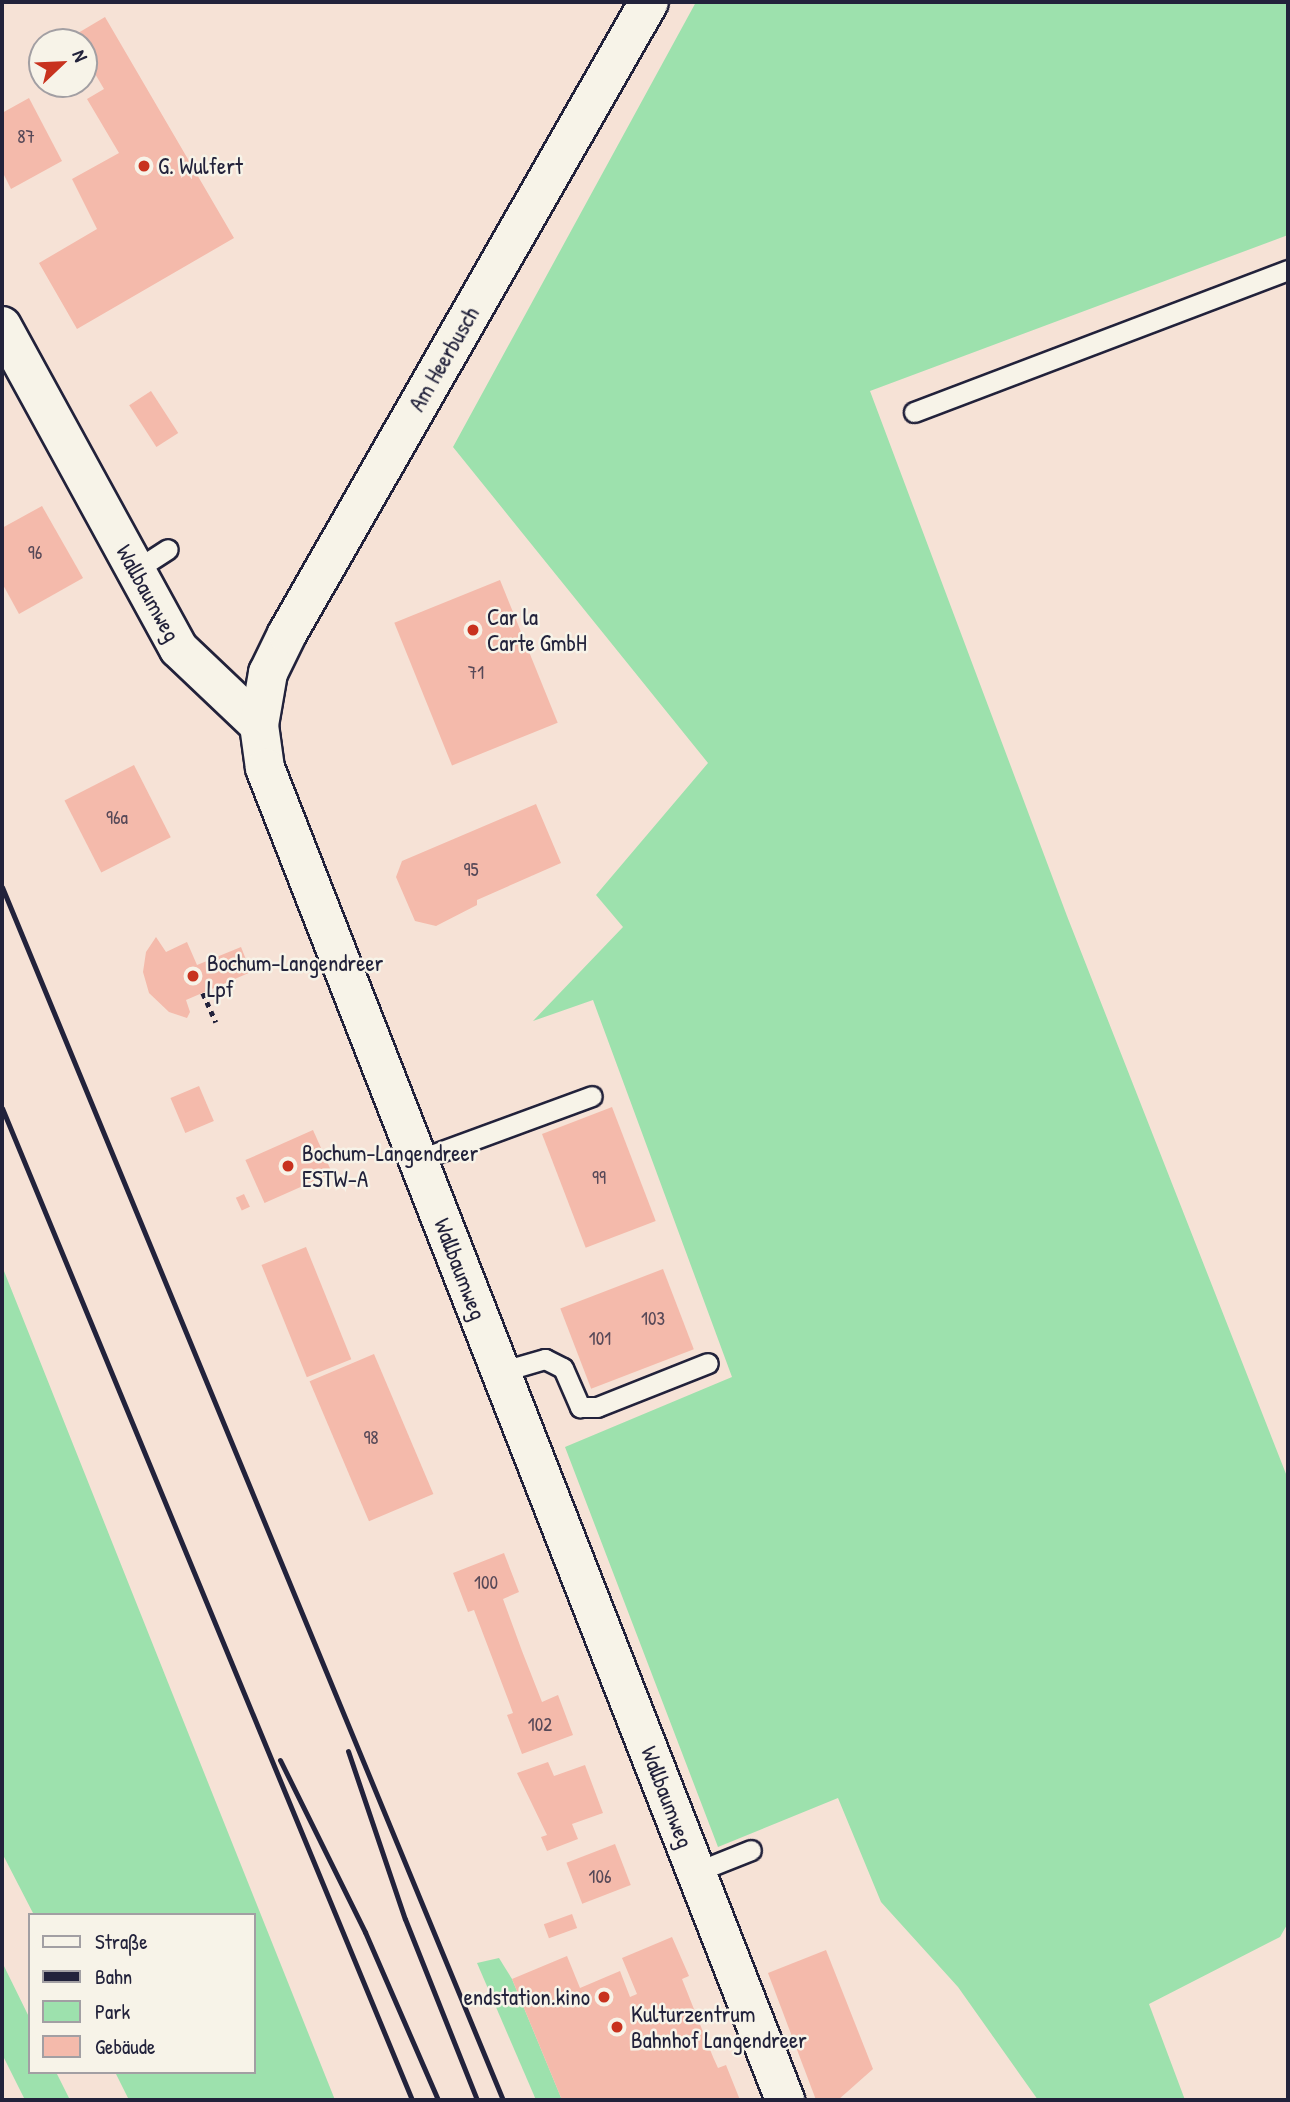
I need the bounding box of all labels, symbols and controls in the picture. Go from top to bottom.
north arrow [28,28,98,98]
text: N [67,46,94,65]
house number: 87 [17,126,35,148]
place label: G. Wulfert [158,152,243,180]
marker: G. Wulfert [136,158,152,174]
street label: Am Heerbusch [403,302,485,416]
street label: Wallbaumweg [110,540,186,646]
house number: 96 [28,542,42,564]
place label: Car la Carte GmbH [487,603,587,657]
marker: Car la Carte GmbH [465,622,481,638]
house number: 71 [468,662,484,684]
house number: 96a [106,807,128,829]
house number: 95 [463,859,479,881]
place label: Bochum-Langendreer Lpf [207,949,383,1003]
marker: Bochum-Langendreer Lpf [185,968,201,984]
place label: Bochum-Langendreer ESTW-A [302,1139,478,1193]
marker: Bochum-Langendreer ESTW-A [280,1158,296,1174]
house number: 99 [592,1167,606,1189]
street label: Wallbaumweg [428,1214,492,1324]
house number: 103 [641,1308,665,1330]
house number: 101 [589,1328,611,1350]
house number: 98 [363,1427,379,1449]
house number: 100 [474,1572,498,1594]
house number: 102 [528,1714,552,1736]
street label: Wallbaumweg [635,1742,699,1852]
house number: 106 [589,1866,611,1888]
legend [28,1913,256,2074]
text: Straße [95,1927,148,1956]
text: Bahn [95,1962,132,1991]
place label: endstation.kino [464,1983,590,2011]
marker: endstation.kino [596,1989,612,2005]
text: Park [95,1997,130,2026]
place label: Kulturzentrum Bahnhof Langendreer [631,2000,807,2054]
marker: Kulturzentrum Bahnhof Langendreer [609,2019,625,2035]
text: Gebäude [95,2032,155,2061]

